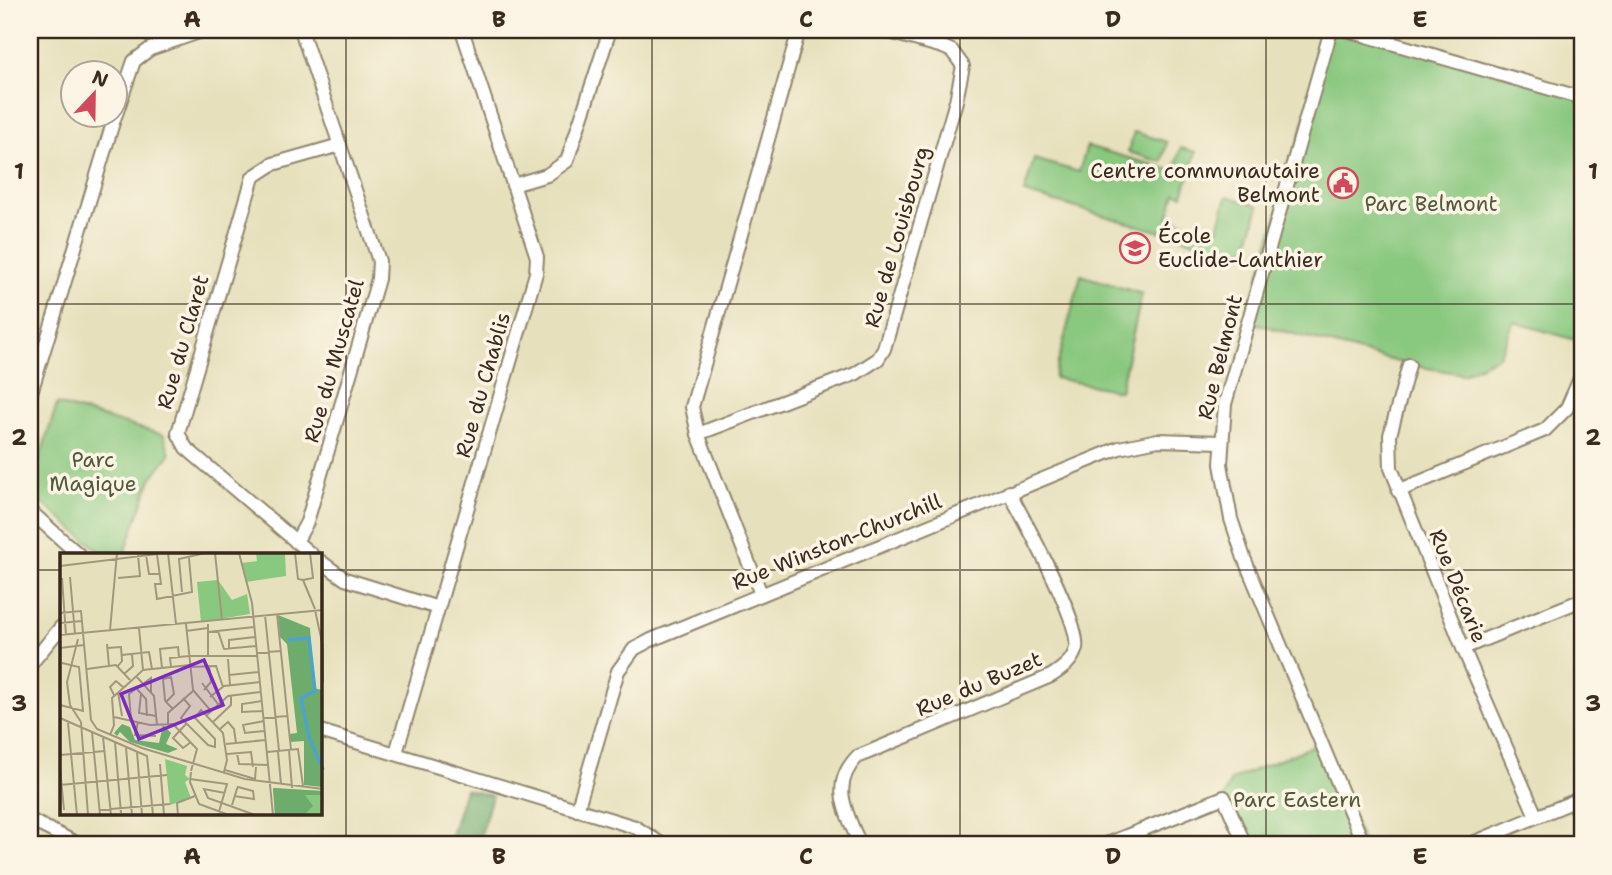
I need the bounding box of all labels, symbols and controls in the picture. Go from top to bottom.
text: A [183,4,201,34]
text: B [492,4,506,34]
text: C [799,4,813,34]
text: D [1105,4,1121,34]
text: E [1412,4,1428,34]
north arrow [60,60,130,130]
text: N [89,64,112,93]
street label: Rue de Louisbourg [858,143,936,331]
text: 1 [14,156,24,186]
text: 1 [1588,156,1598,186]
place label: Centre communautaire Belmont [1090,157,1320,209]
public building icon: Centre communautaire Belmont [1326,166,1360,200]
park label: Parc Belmont [1364,190,1498,218]
place label: École Euclide-Lanthier [1158,221,1323,274]
school or university icon: École Euclide-Lanthier [1118,231,1152,265]
street label: Rue du Claret [150,271,216,413]
street label: Rue du Muscatel [297,275,371,446]
street label: Rue Belmont [1191,292,1249,422]
street label: Rue du Chablis [449,309,517,461]
text: 2 [11,422,27,452]
text: 2 [1585,422,1601,452]
park label: Parc Magique [49,446,137,498]
street label: Rue Winston-Churchill [728,487,946,597]
street label: Rue Décarie [1423,525,1493,647]
inset map [60,553,322,816]
street label: Rue du Buzet [912,645,1046,723]
text: 3 [11,688,27,718]
text: 3 [1585,688,1601,718]
park label: Parc Eastern [1233,786,1361,814]
text: A [183,841,201,871]
text: B [492,841,506,871]
text: C [799,841,813,871]
text: D [1105,841,1121,871]
text: E [1412,841,1428,871]

